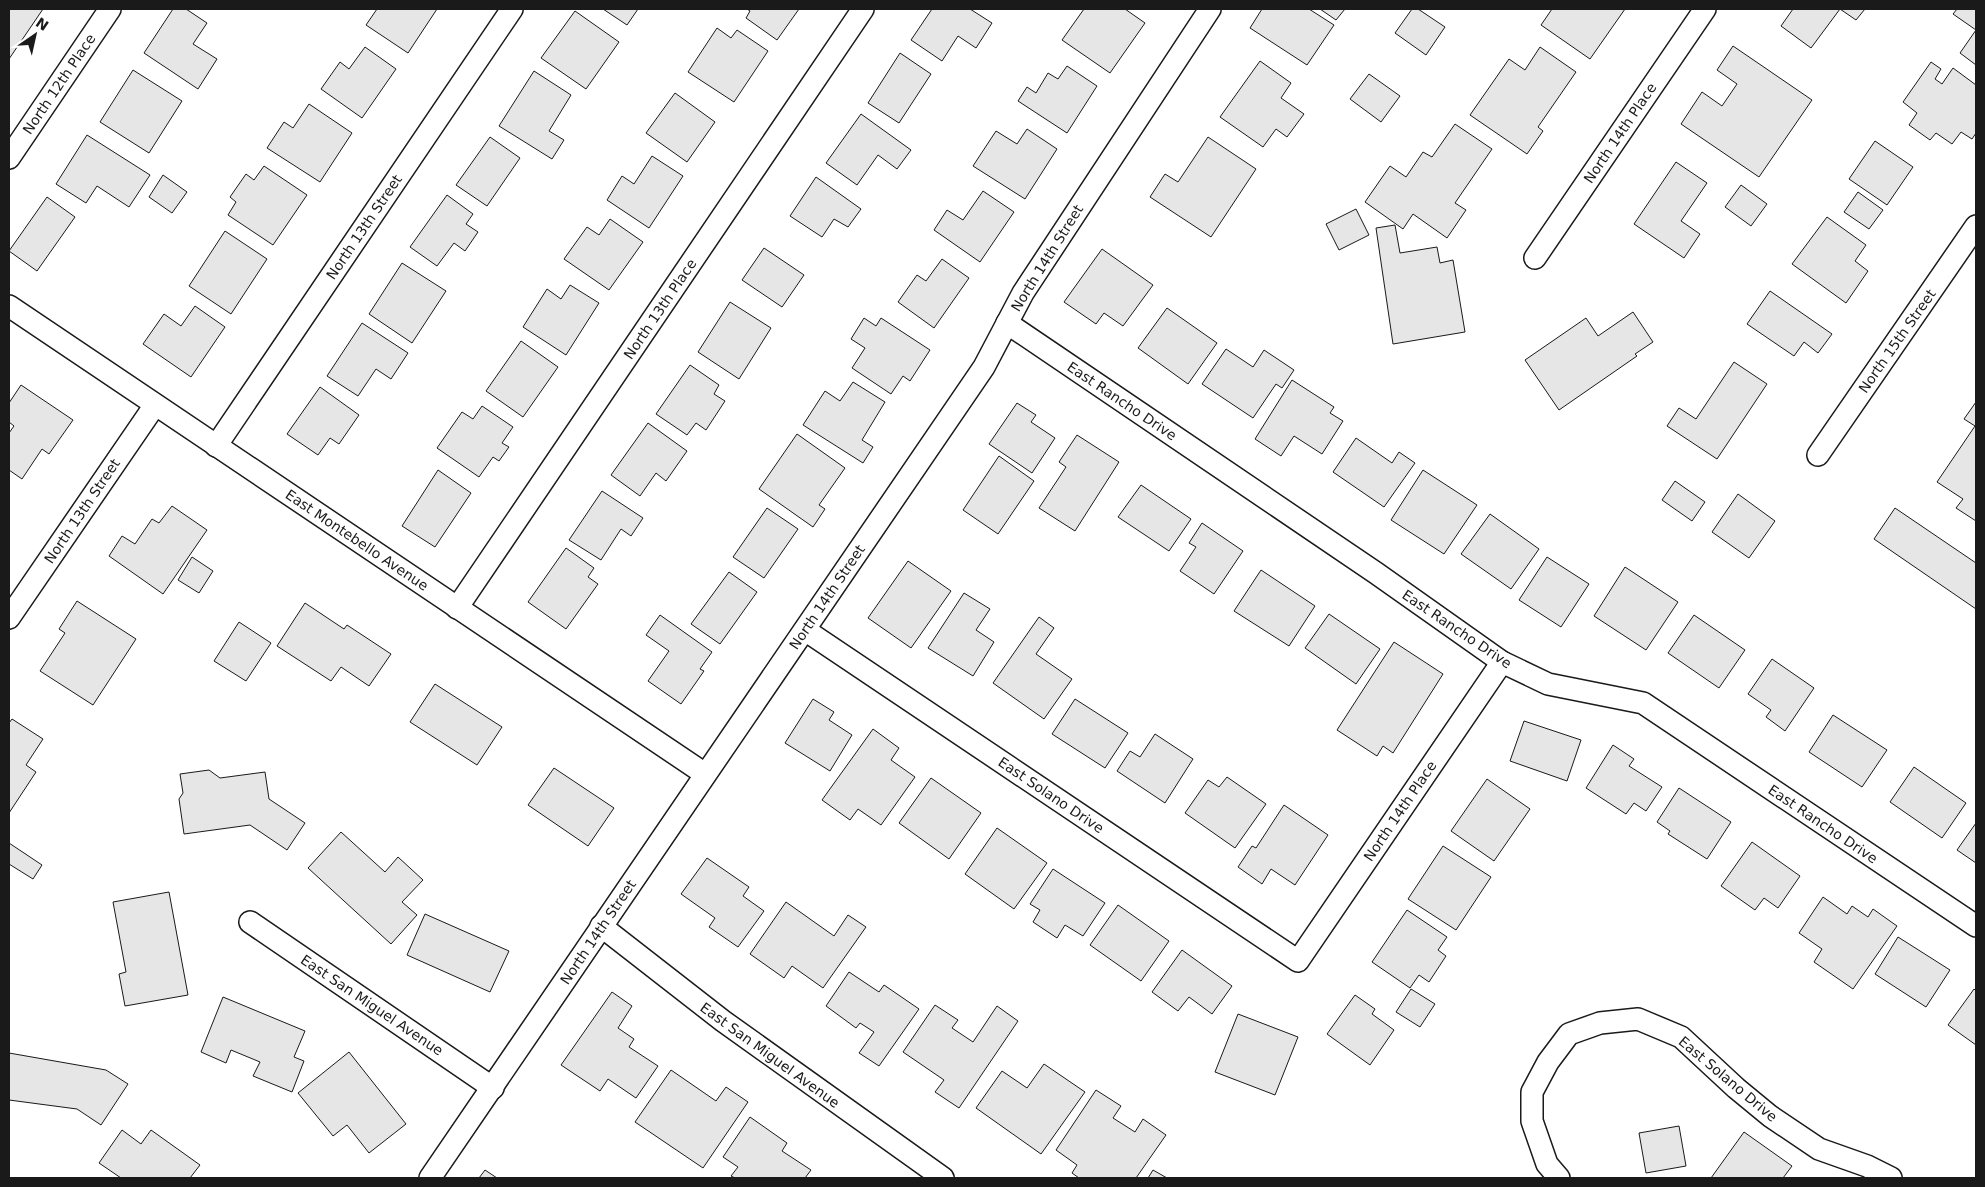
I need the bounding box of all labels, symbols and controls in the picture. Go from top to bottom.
north arrow [10,10,60,60]
text: N [33,14,52,34]
street label: North 12th Place [20,31,98,137]
street label: North 14th Place [1581,80,1659,186]
street label: North 13th Street [323,171,405,282]
street label: North 14th Street [1008,201,1087,314]
street label: North 13th Place [621,256,699,362]
street label: North 15th Street [1855,286,1939,396]
street label: East Rancho Drive [1064,358,1180,444]
street label: North 13th Street [41,455,123,566]
street label: East Montebello Avenue [283,486,431,594]
street label: North 14th Street [786,541,868,652]
street label: East Rancho Drive [1399,586,1515,672]
street label: East Solano Drive [995,754,1107,836]
street label: North 14th Place [1361,758,1439,864]
street label: East Rancho Drive [1765,781,1881,867]
street label: North 14th Street [557,876,639,987]
street label: East San Miguel Avenue [298,951,446,1059]
street label: East San Miguel Avenue [697,999,843,1111]
street label: East Solano Drive [1675,1033,1781,1125]

